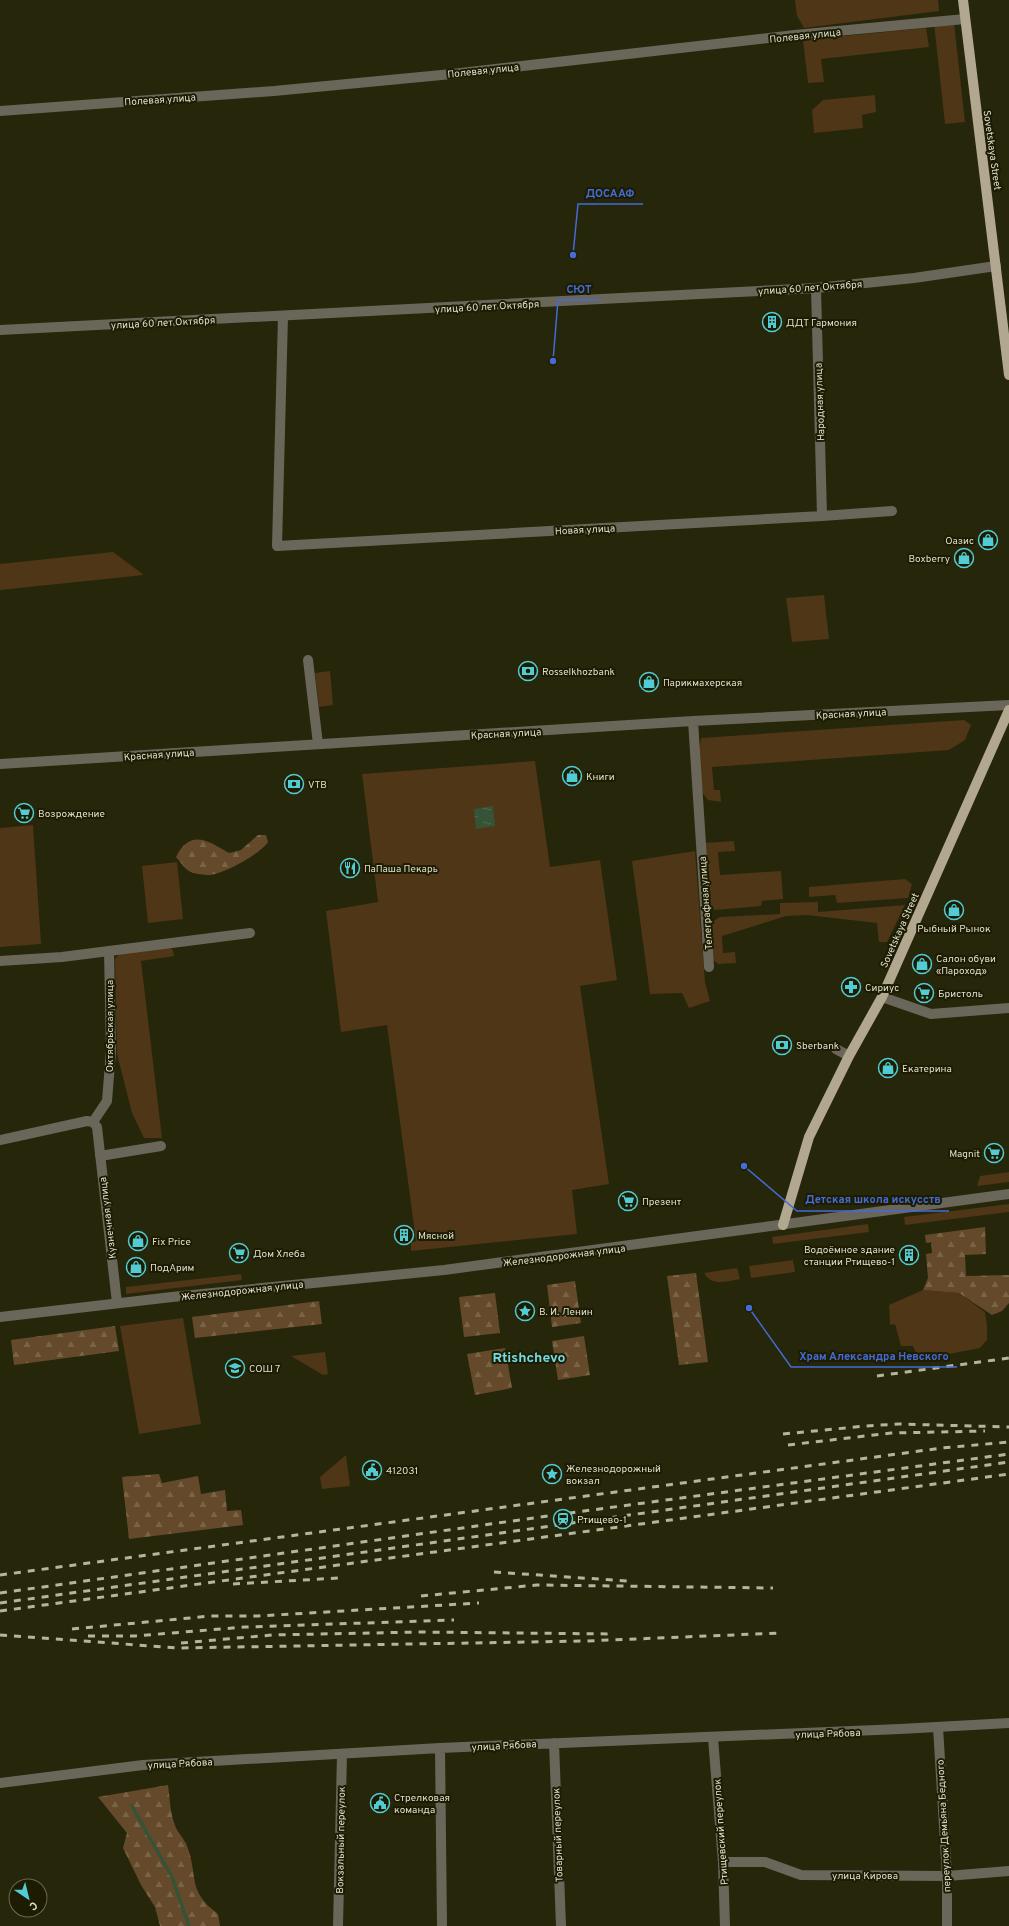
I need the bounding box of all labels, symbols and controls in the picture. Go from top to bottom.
street label: Полевая улица [769,26,842,47]
street label: Полевая улица [447,61,520,82]
street label: Полевая улица [124,92,196,109]
street label: Sovetskaya Street [979,109,1004,191]
callout: ДОСААФ [578,181,643,204]
text: ДОСААФ [586,187,635,201]
callout: СЮТ [558,277,599,300]
street label: улица 60 лет Октября [758,278,863,299]
text: СЮТ [566,283,592,297]
street label: улица 60 лет Октября [435,298,540,317]
building icon: ДДТ Гармония [761,311,783,333]
street label: улица 60 лет Октября [111,314,216,333]
place label: ДДТ Гармония [786,317,857,330]
street label: Народная улица [813,363,828,441]
street label: Новая улица [555,522,616,539]
shop icon: Оазис [977,529,999,551]
place label: Оазис [945,535,974,548]
shop icon: Boxberry [953,547,975,569]
place label: Boxberry [908,553,950,566]
bank icon: Rosselkhozbank [517,660,539,682]
place label: Rosselkhozbank [542,666,615,679]
shop icon: Парикмахерская [638,671,660,693]
place label: Парикмахерская [663,677,742,690]
street label: Красная улица [815,706,887,723]
street label: Красная улица [470,726,542,743]
street label: Красная улица [123,747,195,764]
shop icon: Книги [561,765,583,787]
place label: Книги [586,771,615,784]
bank icon: VTB [283,773,305,795]
place label: VTB [308,779,327,792]
supermarket icon: Возрождение [13,802,35,824]
place label: Возрождение [38,808,105,821]
street label: Телеграфная улица [697,856,716,950]
restaurant icon: ПаПаша Пекарь [339,857,361,879]
place label: ПаПаша Пекарь [364,863,438,876]
street label: Sovetskaya Street [878,891,923,970]
shop icon: Рыбный Рынок [943,899,965,921]
place label: Рыбный Рынок [917,923,991,936]
shop icon: Салон обуви «Пароход» [911,953,933,975]
place label: Салон обуви «Пароход» [936,953,996,978]
pharmacy icon: Сириус [840,976,862,998]
street label: Октябрьская улица [104,980,117,1072]
place label: Сириус [865,982,899,995]
supermarket icon: Бристоль [913,982,935,1004]
place label: Бристоль [938,988,983,1001]
bank icon: Sberbank [771,1034,793,1056]
place label: Sberbank [796,1040,839,1053]
shop icon: Екатерина [877,1057,899,1079]
place label: Екатерина [902,1063,952,1076]
supermarket icon: Magnit [983,1142,1005,1164]
place label: Magnit [949,1148,980,1161]
street label: Кузнечная улица [97,1176,120,1259]
callout: Детская школа искусств [797,1188,949,1211]
supermarket icon: Презент [617,1190,639,1212]
text: Детская школа искусств [805,1193,941,1207]
place label: Презент [642,1196,682,1209]
building icon: Мясной [393,1224,415,1246]
shop icon: Fix Price [127,1230,149,1252]
place label: Мясной [418,1230,454,1243]
place label: Fix Price [152,1236,191,1249]
supermarket icon: Дом Хлеба [228,1242,250,1264]
street label: Железнодорожная улица [502,1243,626,1270]
place label: Водоёмное здание станции Ртищево-1 [804,1244,895,1269]
building icon: Водоёмное здание станции Ртищево-1 [898,1244,920,1266]
place label: Дом Хлеба [253,1248,305,1261]
shop icon: ПодАрим [125,1256,147,1278]
place label: ПодАрим [150,1262,194,1275]
street label: Железнодорожная улица [180,1279,304,1304]
place icon: В. И. Ленин [514,1300,536,1322]
place label: В. И. Ленин [539,1306,593,1319]
callout: Храм Александра Невского [791,1344,957,1367]
district label: Rtishchevo [492,1350,566,1367]
text: Храм Александра Невского [799,1350,949,1364]
school or university icon: СОШ 7 [224,1357,246,1379]
place label: СОШ 7 [249,1363,280,1376]
public building icon: 412031 [361,1459,383,1481]
place icon: Железнодорожный вокзал [541,1463,563,1485]
place label: Железнодорожный вокзал [566,1463,661,1488]
place label: 412031 [386,1465,418,1478]
station icon: Ртищево-1 [552,1508,574,1530]
place label: Ртищево-1 [577,1514,627,1527]
street label: улица Рябова [795,1727,861,1742]
street label: улица Рябова [471,1738,537,1755]
street label: улица Рябова [147,1756,213,1773]
street label: переулок Демьяна Бедного [935,1759,954,1893]
street label: Ртищевский переулок [711,1778,732,1885]
street label: Вокзальный переулок [334,1786,349,1894]
street label: Товарный переулок [550,1787,567,1882]
public building icon: Стрелковая команда [369,1792,391,1814]
place label: Стрелковая команда [394,1792,450,1817]
street label: улица Кирова [832,1870,898,1883]
north arrow [8,1878,48,1918]
text: С [26,1898,40,1913]

